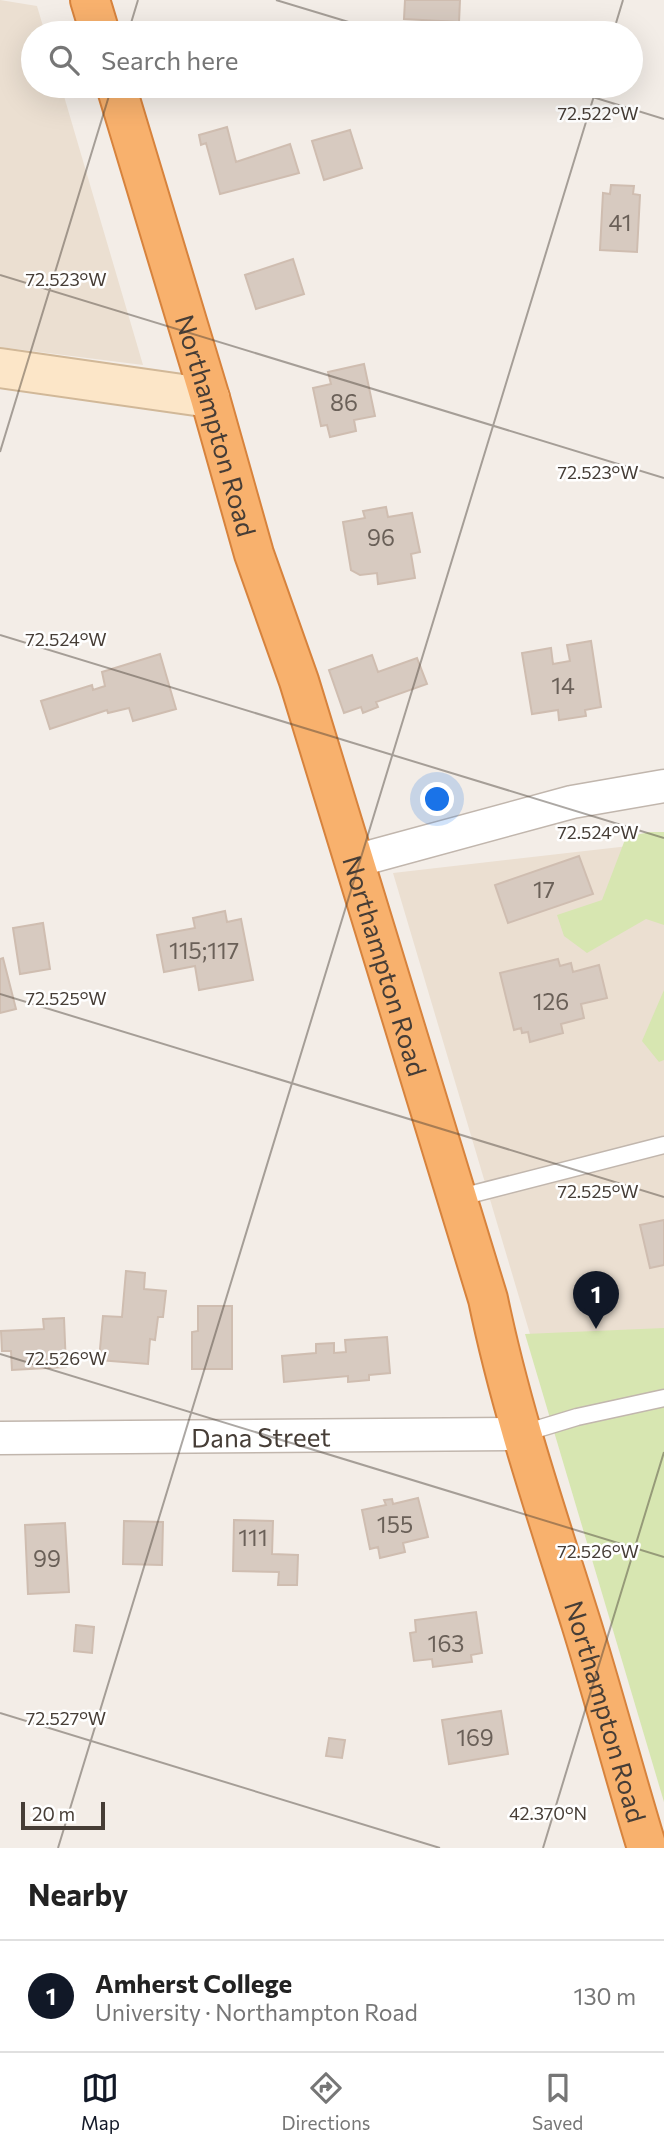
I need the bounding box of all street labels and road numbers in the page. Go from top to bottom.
street label: Northampton Road [170,311,264,540]
street label: Northampton Road [338,851,434,1079]
street label: Dana Street [191,1420,331,1452]
street label: Northampton Road [559,1597,654,1826]

